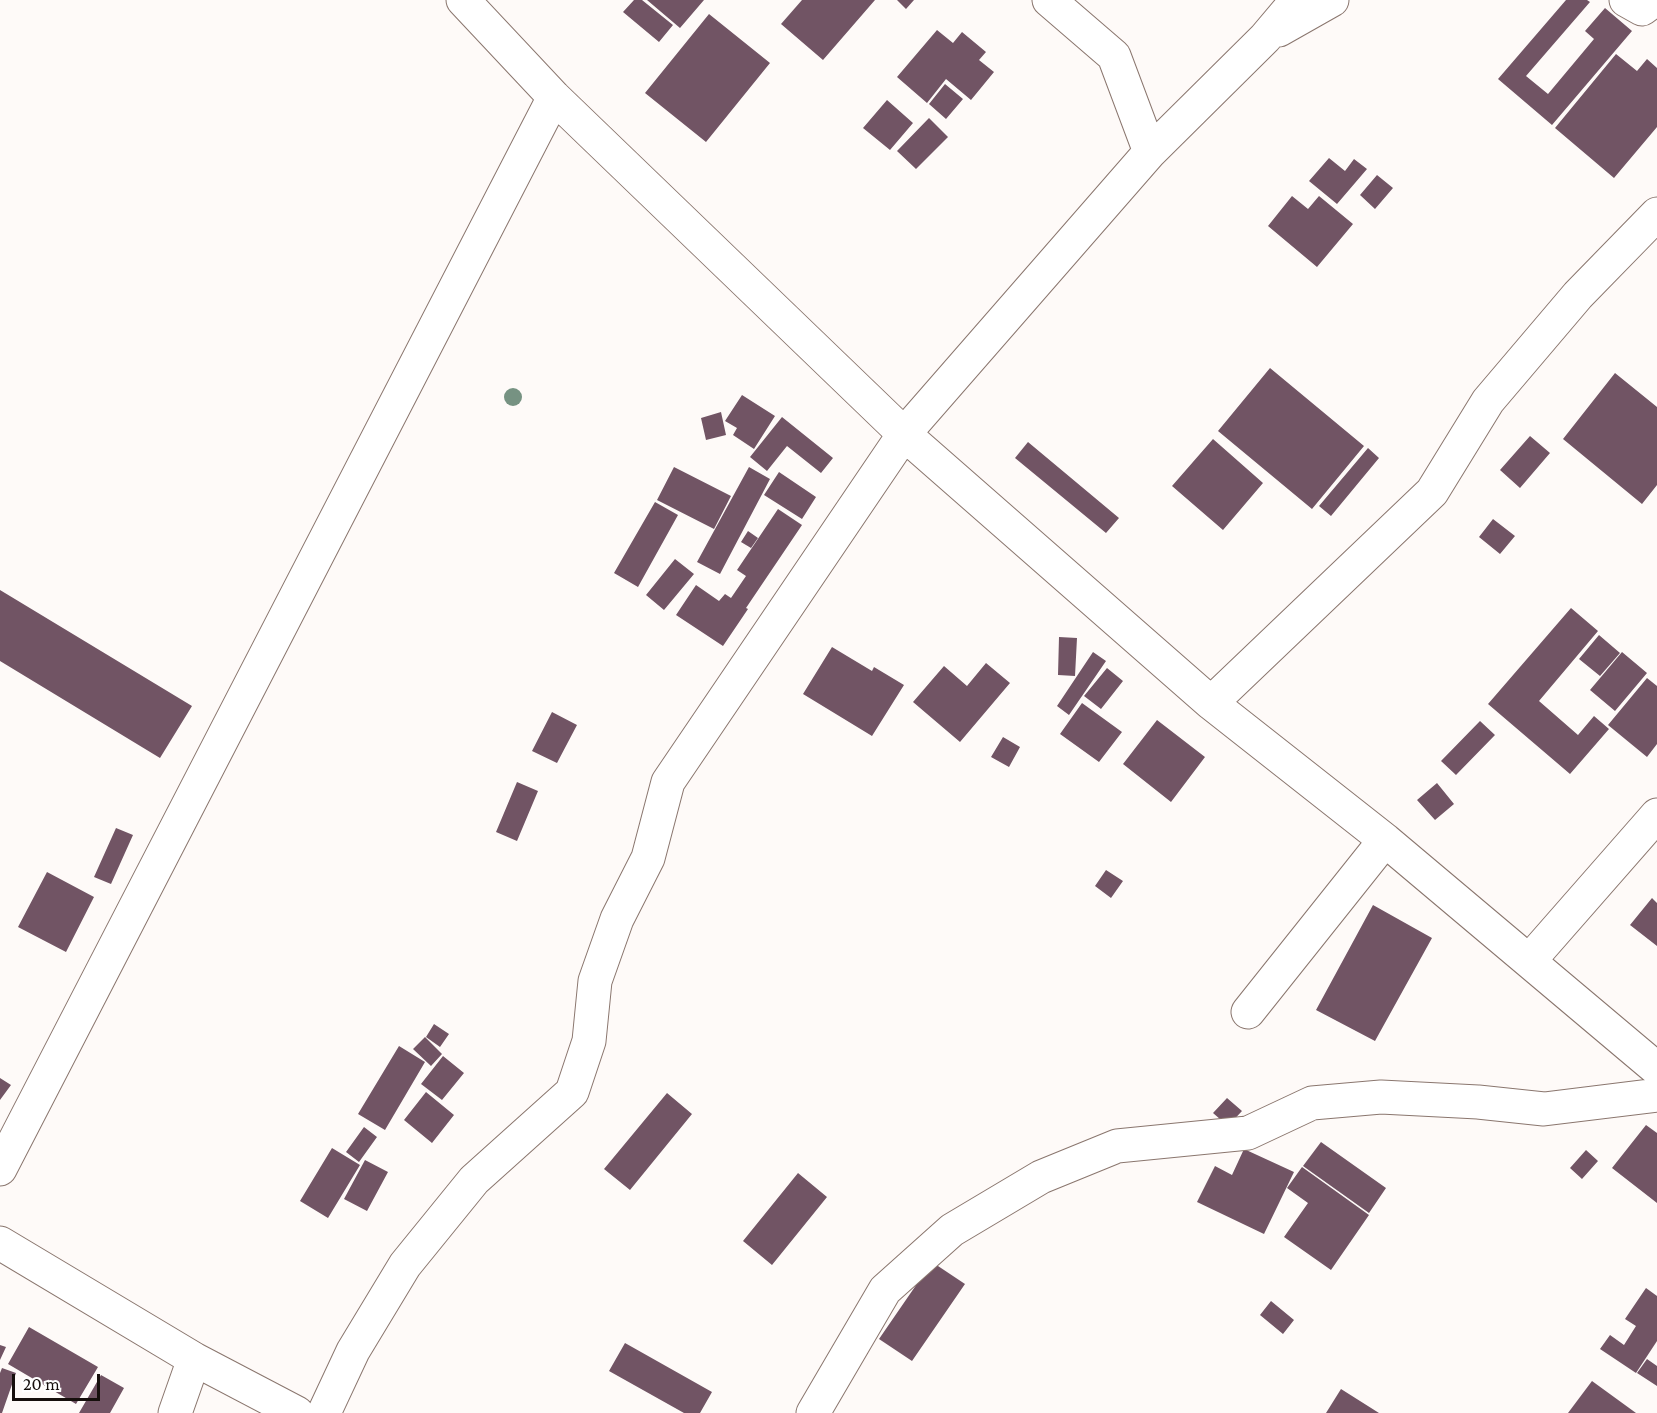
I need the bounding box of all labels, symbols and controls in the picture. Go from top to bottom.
scale bar [15,1362,104,1400]
text: 20 m [23,1374,60,1394]

